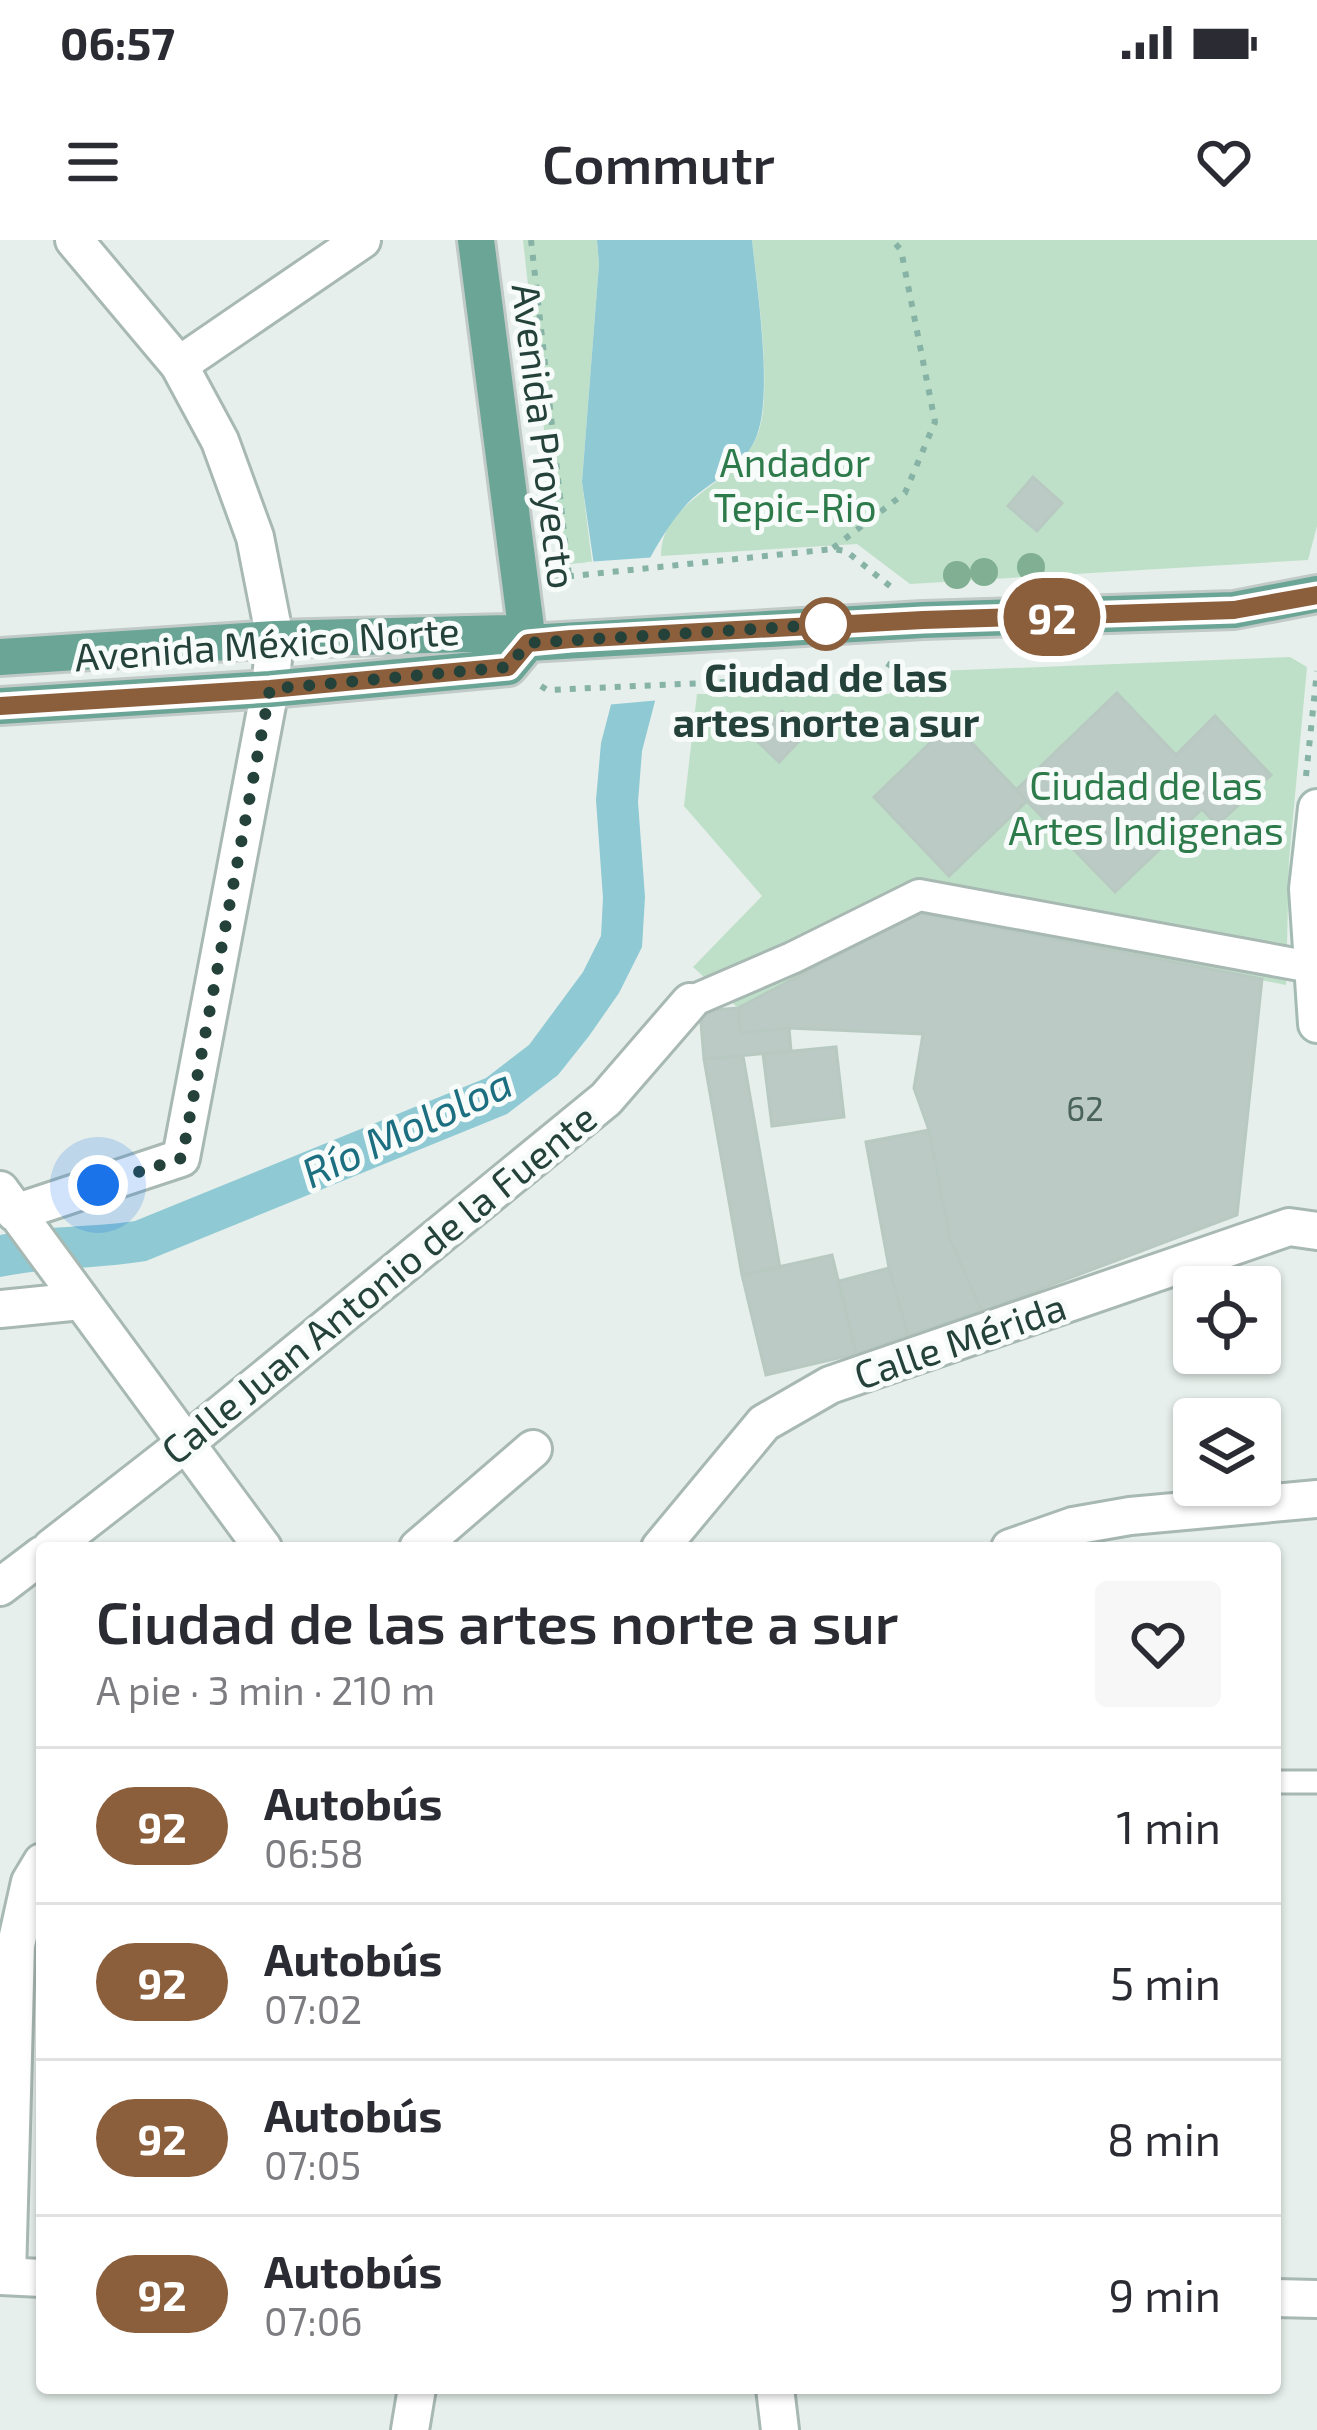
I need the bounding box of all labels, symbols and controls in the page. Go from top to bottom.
text: 06:57 [60,15,175,69]
icon: menu [60,129,126,195]
icon: heart [1191,129,1257,195]
text: Commutr [542,130,775,195]
street label: Avenida Proyecto [503,281,588,591]
park label: Andador Tepic-Rio [713,438,877,530]
line badge: 92 [998,578,1106,656]
text: 92 [1027,592,1077,642]
marker: Ciudad de las artes norte a sur [801,599,851,649]
street label: Avenida México Norte [73,606,461,679]
place label: Ciudad de las artes norte a sur [673,653,980,745]
park label: Ciudad de las Artes Indigenas [1008,761,1284,853]
water label: Río Mololoa [293,1056,519,1197]
house number: 62 [1066,1088,1104,1128]
street label: Calle Juan Antonio de la Fuente [151,1093,605,1473]
your location [68,1155,128,1215]
map controls [1173,1266,1281,1506]
button: locate [1173,1266,1281,1374]
street label: Calle Mérida [848,1281,1071,1398]
button: layers [1173,1398,1281,1506]
button: heart [1095,1581,1221,1707]
text: Ciudad de las artes norte a sur [96,1587,898,1655]
text: A pie · 3 min · 210 m [96,1666,435,1713]
text: Autobús [264,1775,442,1829]
text: 1 min [1116,1799,1221,1853]
text: 92 [137,1801,187,1851]
text: 06:58 [264,1829,364,1876]
text: Autobús [264,1931,442,1985]
text: 5 min [1110,1955,1221,2009]
text: 92 [137,1957,187,2007]
text: 07:02 [264,1985,362,2032]
text: Autobús [264,2087,442,2141]
text: 8 min [1107,2111,1221,2165]
text: 92 [137,2113,187,2163]
text: 07:05 [264,2141,361,2188]
text: Autobús [264,2243,442,2297]
text: 9 min [1108,2267,1221,2321]
text: 92 [137,2269,187,2319]
text: 07:06 [264,2297,363,2344]

